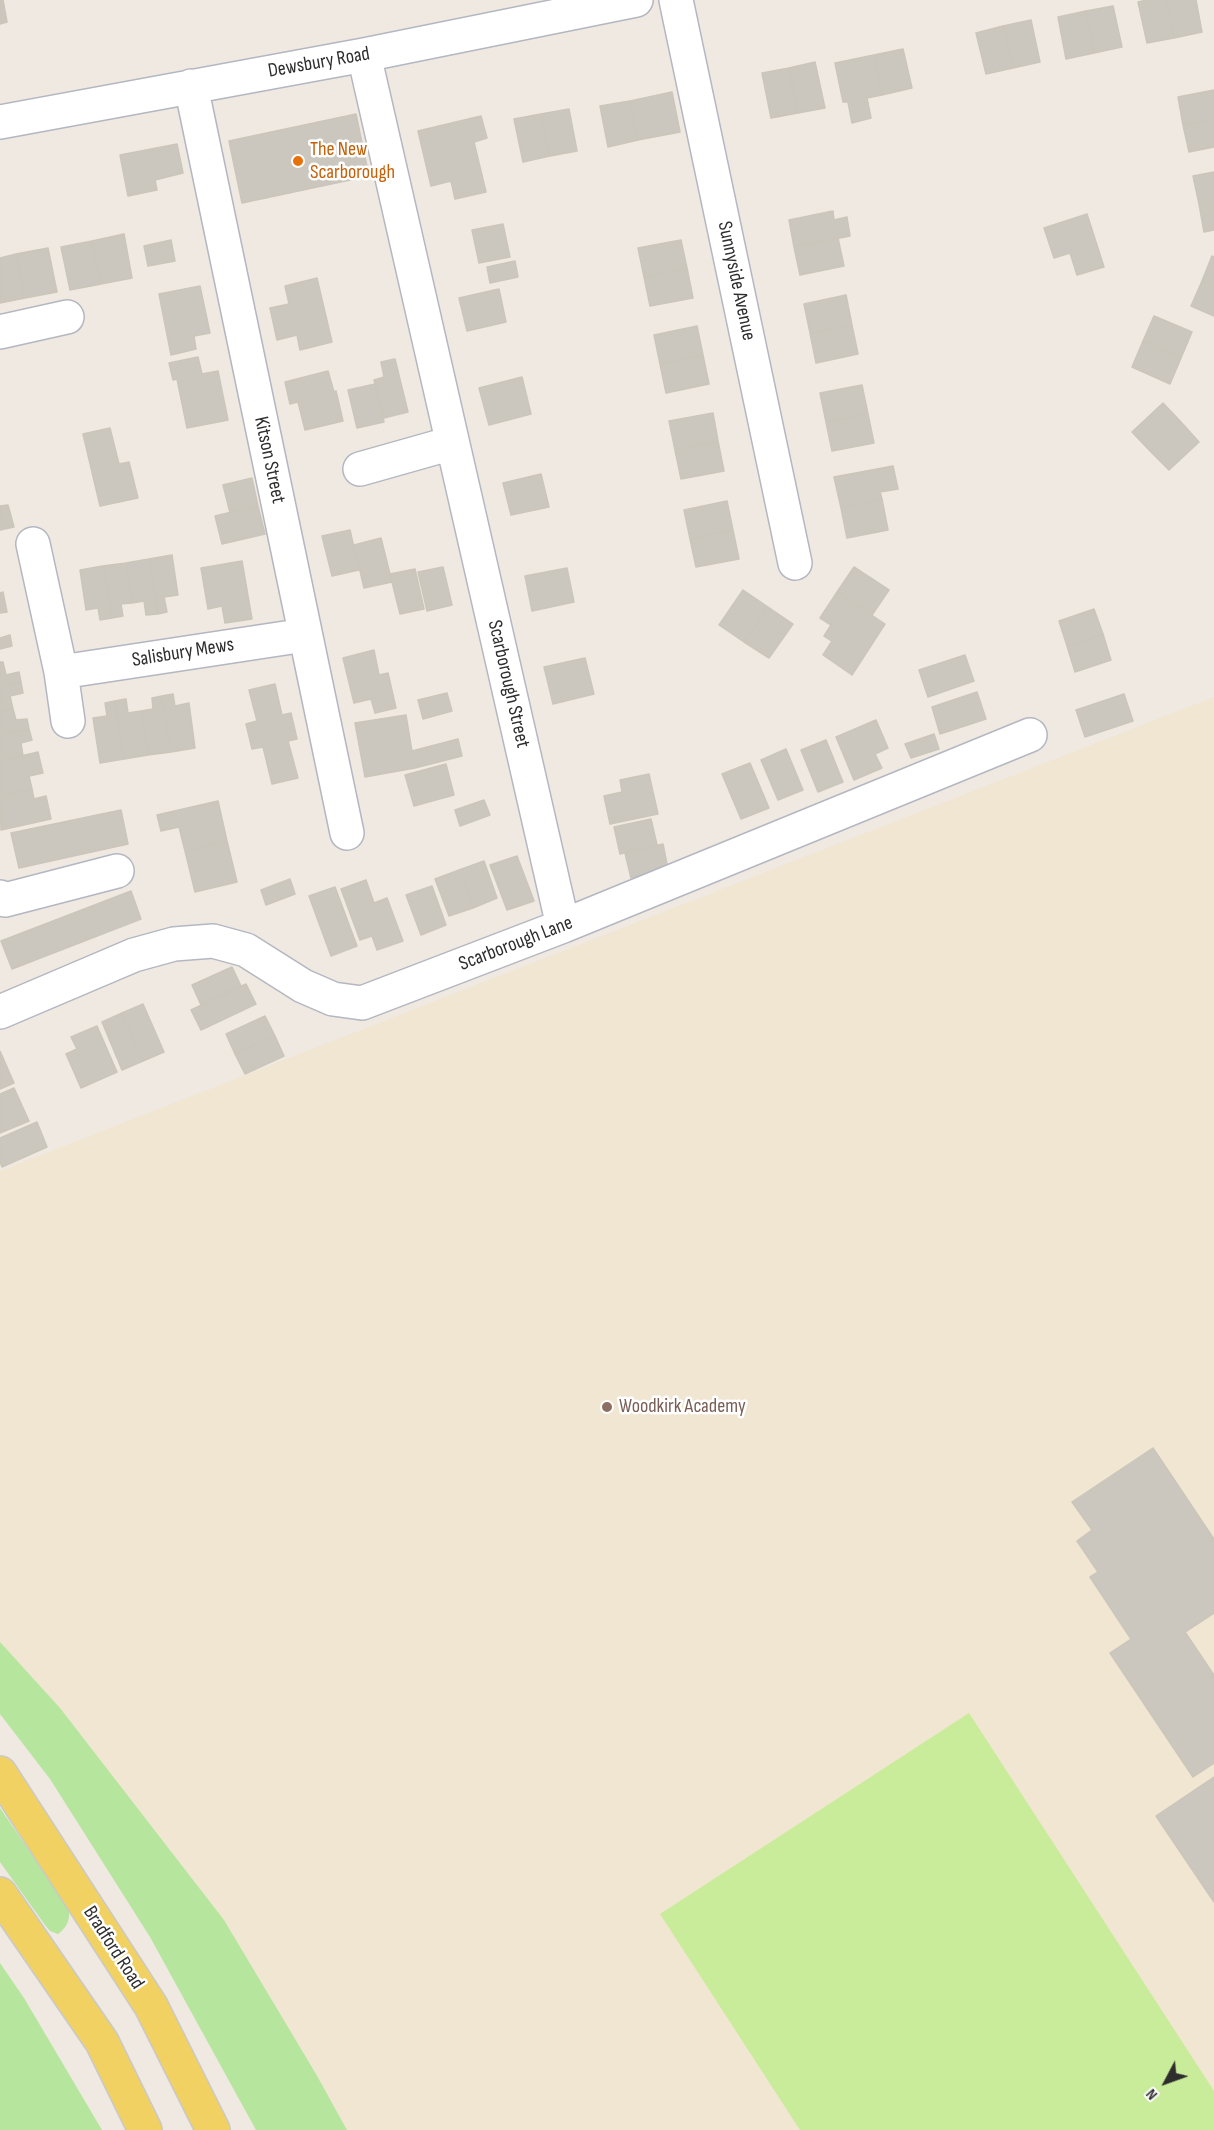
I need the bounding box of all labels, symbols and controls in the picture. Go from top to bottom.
street label: Dewsbury Road [266,42,372,84]
place label: The New Scarborough [310,138,395,185]
marker: The New Scarborough [291,154,305,168]
street label: Sunnyside Avenue [712,219,760,343]
street label: Kitson Street [248,414,290,506]
street label: Scarborough Street [482,618,534,750]
street label: Salisbury Mews [130,633,236,673]
street label: Scarborough Lane [456,911,576,977]
place label: Woodkirk Academy [619,1395,746,1419]
marker: Woodkirk Academy [600,1400,614,1414]
street label: Bradford Road [77,1902,149,1994]
north arrow [1136,2052,1196,2112]
text: N [1142,2085,1162,2104]

